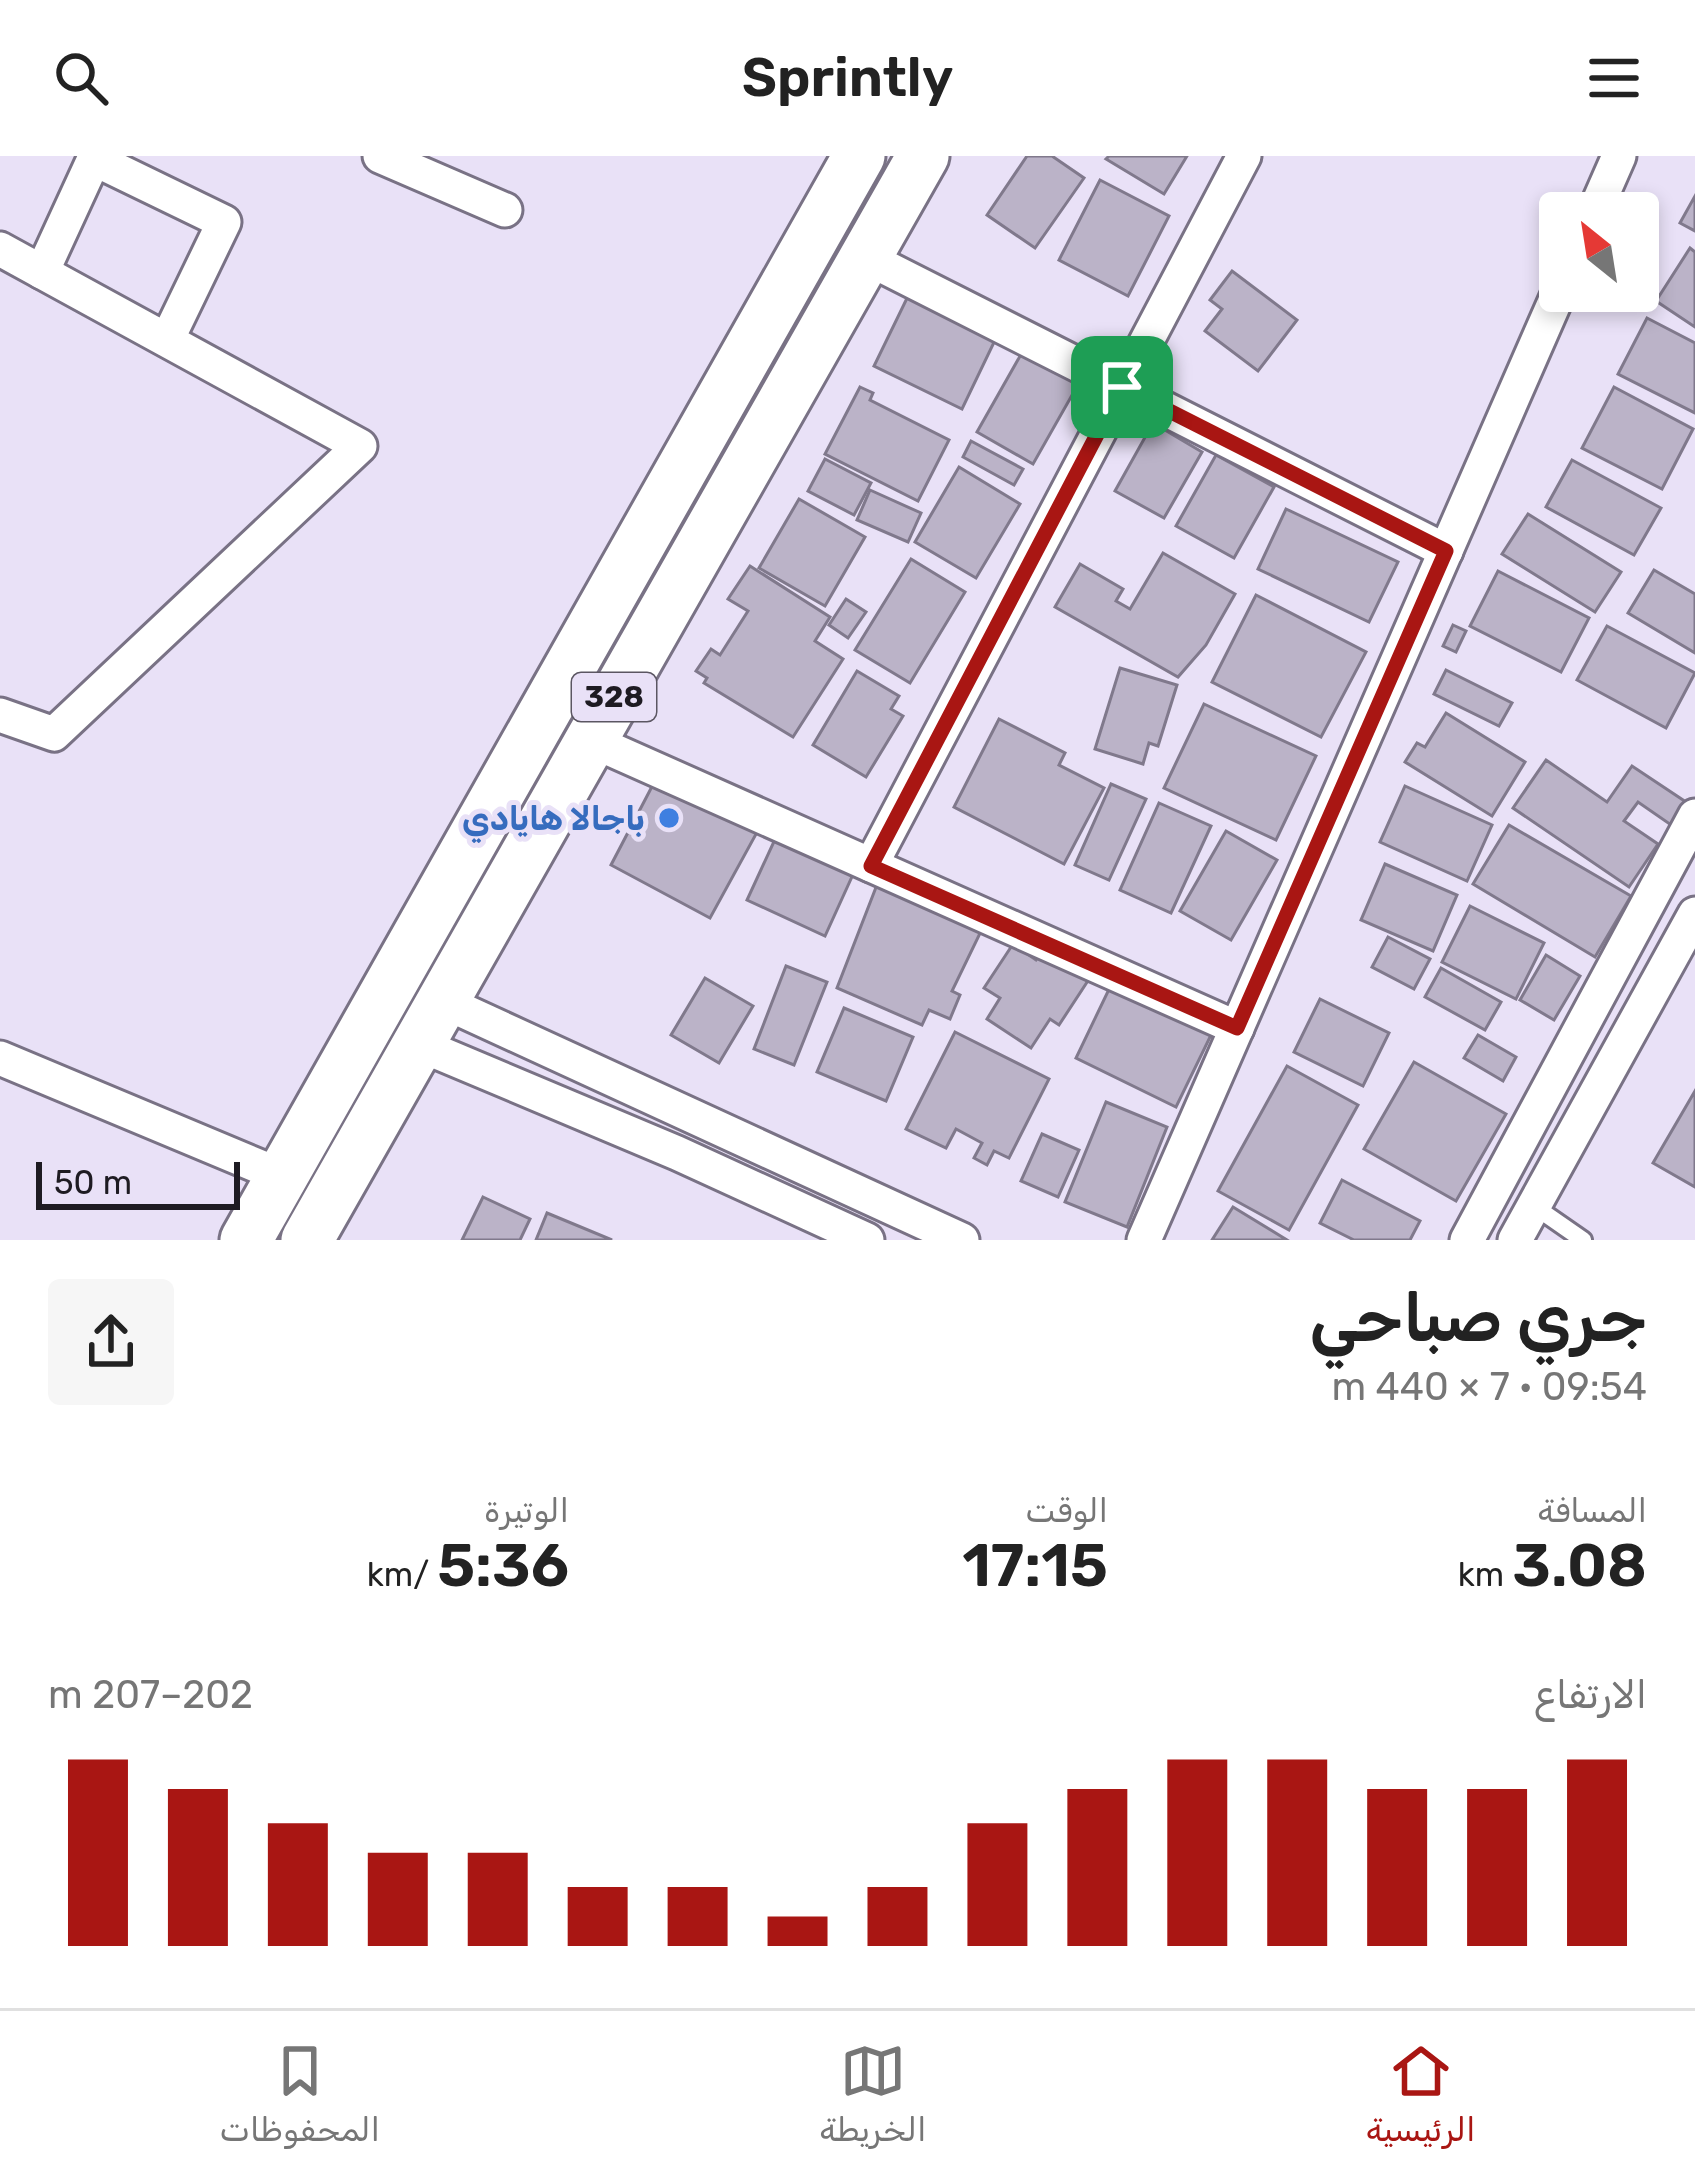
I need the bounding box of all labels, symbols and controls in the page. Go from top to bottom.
icon: search [48,45,114,111]
icon: menu [1581,45,1647,111]
text: Sprintly [742,46,953,110]
north arrow [1539,192,1659,312]
map controls [1539,192,1659,312]
pin [1071,336,1173,438]
icon: arrive [1089,354,1155,420]
road number: 328 [572,673,656,721]
place label: باجالا هايادي [462,799,645,843]
marker: باجالا هايادي [656,805,682,831]
scale bar [36,1156,240,1209]
text: 50 m [54,1163,132,1202]
button: share [48,1279,174,1405]
text: جري صباحي [1310,1279,1647,1358]
text: 09:54 · 7 × 440 m [1331,1364,1647,1410]
text: الوتيرة [484,1491,569,1530]
text: الوقت [1025,1491,1108,1530]
text: المسافة [1537,1491,1647,1530]
text: 5:36 [437,1530,569,1601]
text: 17:15 [962,1530,1108,1601]
text: 3.08 [1512,1530,1647,1601]
text: /km [367,1555,437,1594]
text: km [1458,1555,1512,1594]
text: 202–207 m [48,1672,253,1718]
text: الارتفاع [1535,1672,1647,1718]
tab: المحفوظات [220,2038,380,2149]
tab: الخريطة [819,2038,927,2149]
tab: الرئيسية [1366,2038,1475,2149]

